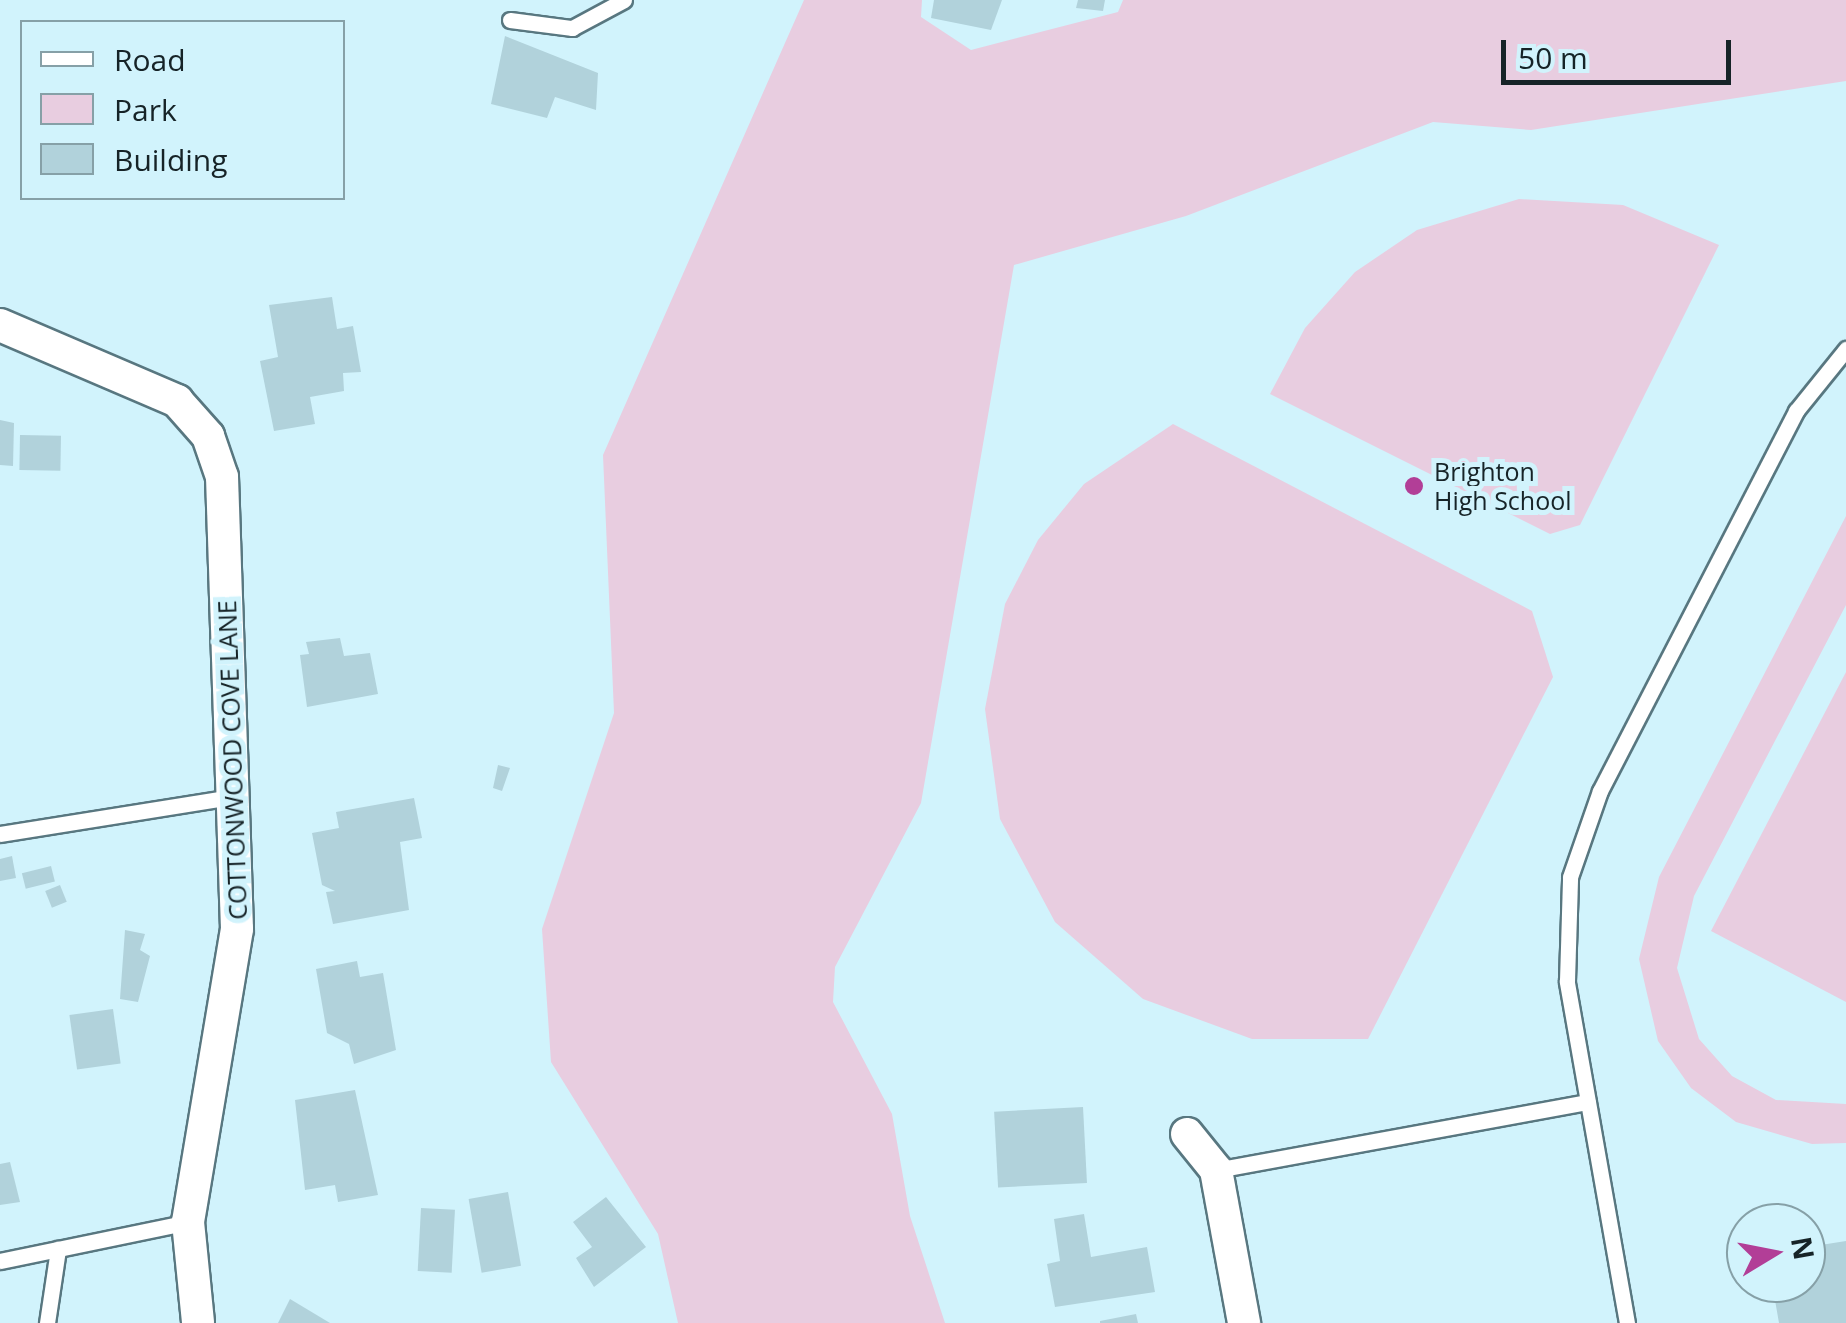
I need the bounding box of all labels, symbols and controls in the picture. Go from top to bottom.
legend [20,20,345,200]
scale bar [1506,20,1736,82]
text: 50 m [1518,37,1588,78]
text: Road [114,39,186,80]
text: Park [114,89,177,130]
text: Building [114,139,228,180]
place label: Brighton High School [1434,457,1572,516]
marker: Brighton High School [1403,475,1425,497]
street label: COTTONWOOD COVE LANE [211,600,253,920]
north arrow [1726,1203,1826,1303]
text: N [1783,1234,1824,1263]

